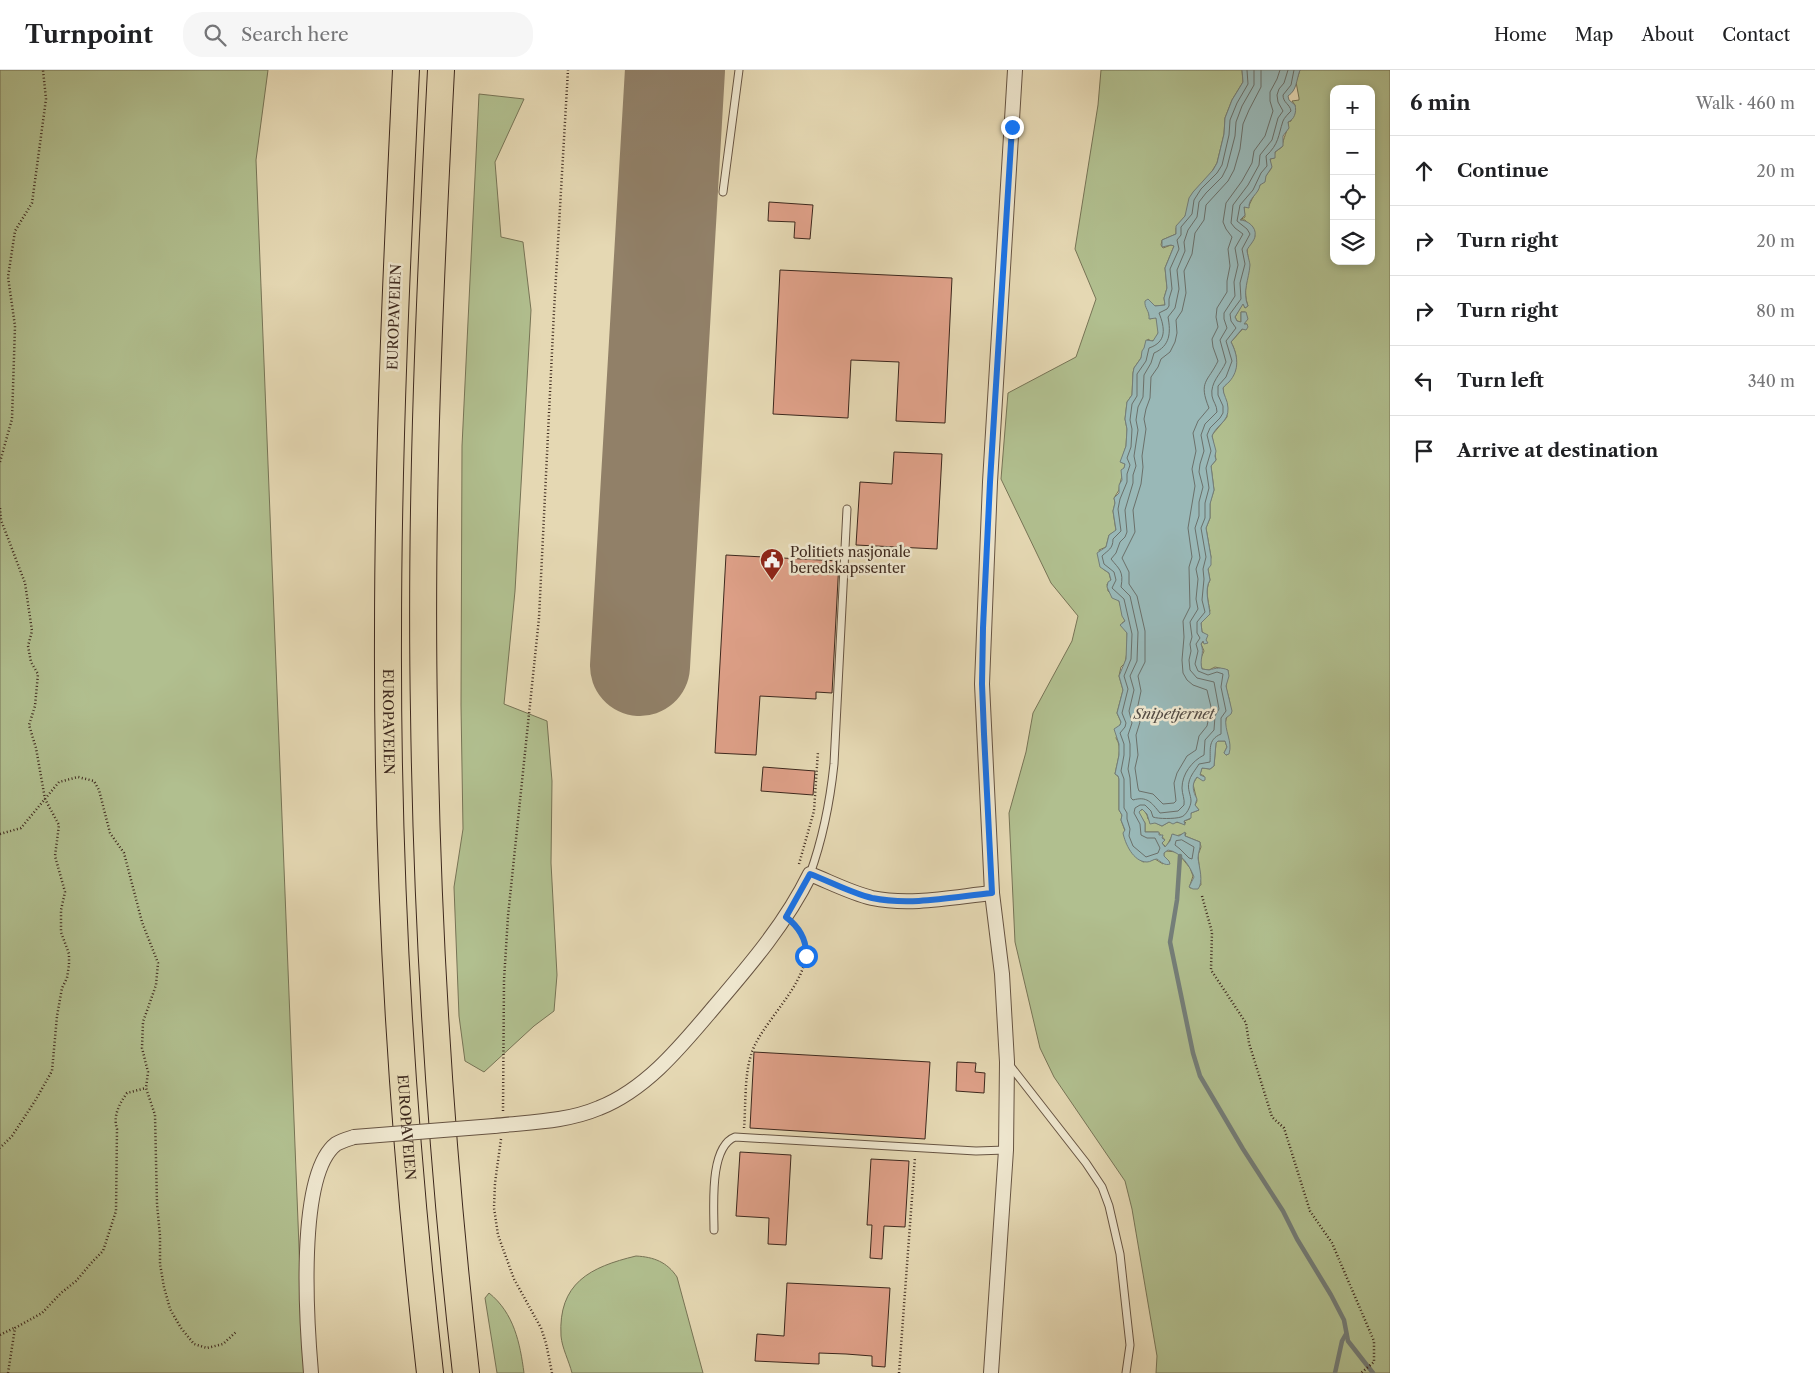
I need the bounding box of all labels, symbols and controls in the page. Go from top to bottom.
search box [183,12,533,57]
text: Turnpoint [25,20,153,49]
icon: search [201,21,229,49]
text: Search here [241,23,349,46]
text: Home [1494,24,1547,46]
text: Map [1575,24,1613,46]
text: About [1641,24,1694,46]
text: Contact [1722,24,1790,46]
map controls [1330,85,1375,265]
button: + [1330,85,1375,130]
text: 6 min [1410,90,1471,115]
text: Walk · 460 m [1696,93,1795,113]
route end [1001,116,1024,139]
button: − [1330,130,1375,175]
icon: ahead [1410,157,1438,185]
text: Continue [1457,159,1549,182]
text: 20 m [1756,161,1795,181]
button: locate [1330,175,1375,220]
button: layers [1330,220,1375,265]
icon: right [1410,227,1438,255]
text: Turn right [1457,229,1558,252]
text: 20 m [1756,231,1795,251]
street label: EUROPAVEIEN [383,263,405,370]
icon: right [1410,297,1438,325]
text: Turn right [1457,299,1558,322]
text: 80 m [1756,301,1795,321]
icon: left [1410,367,1438,395]
text: Turn left [1457,369,1544,392]
text: 340 m [1748,371,1795,391]
icon: arrive [1410,437,1438,465]
text: Arrive at destination [1457,439,1658,462]
place label: Politiets nasjonale beredskapssenter [790,543,911,577]
public building icon: Politiets nasjonale beredskapssenter [759,547,785,581]
street label: EUROPAVEIEN [379,669,398,775]
water label: Snipetjernet [1133,704,1215,723]
route start [795,945,818,968]
street label: EUROPAVEIEN [394,1074,420,1181]

